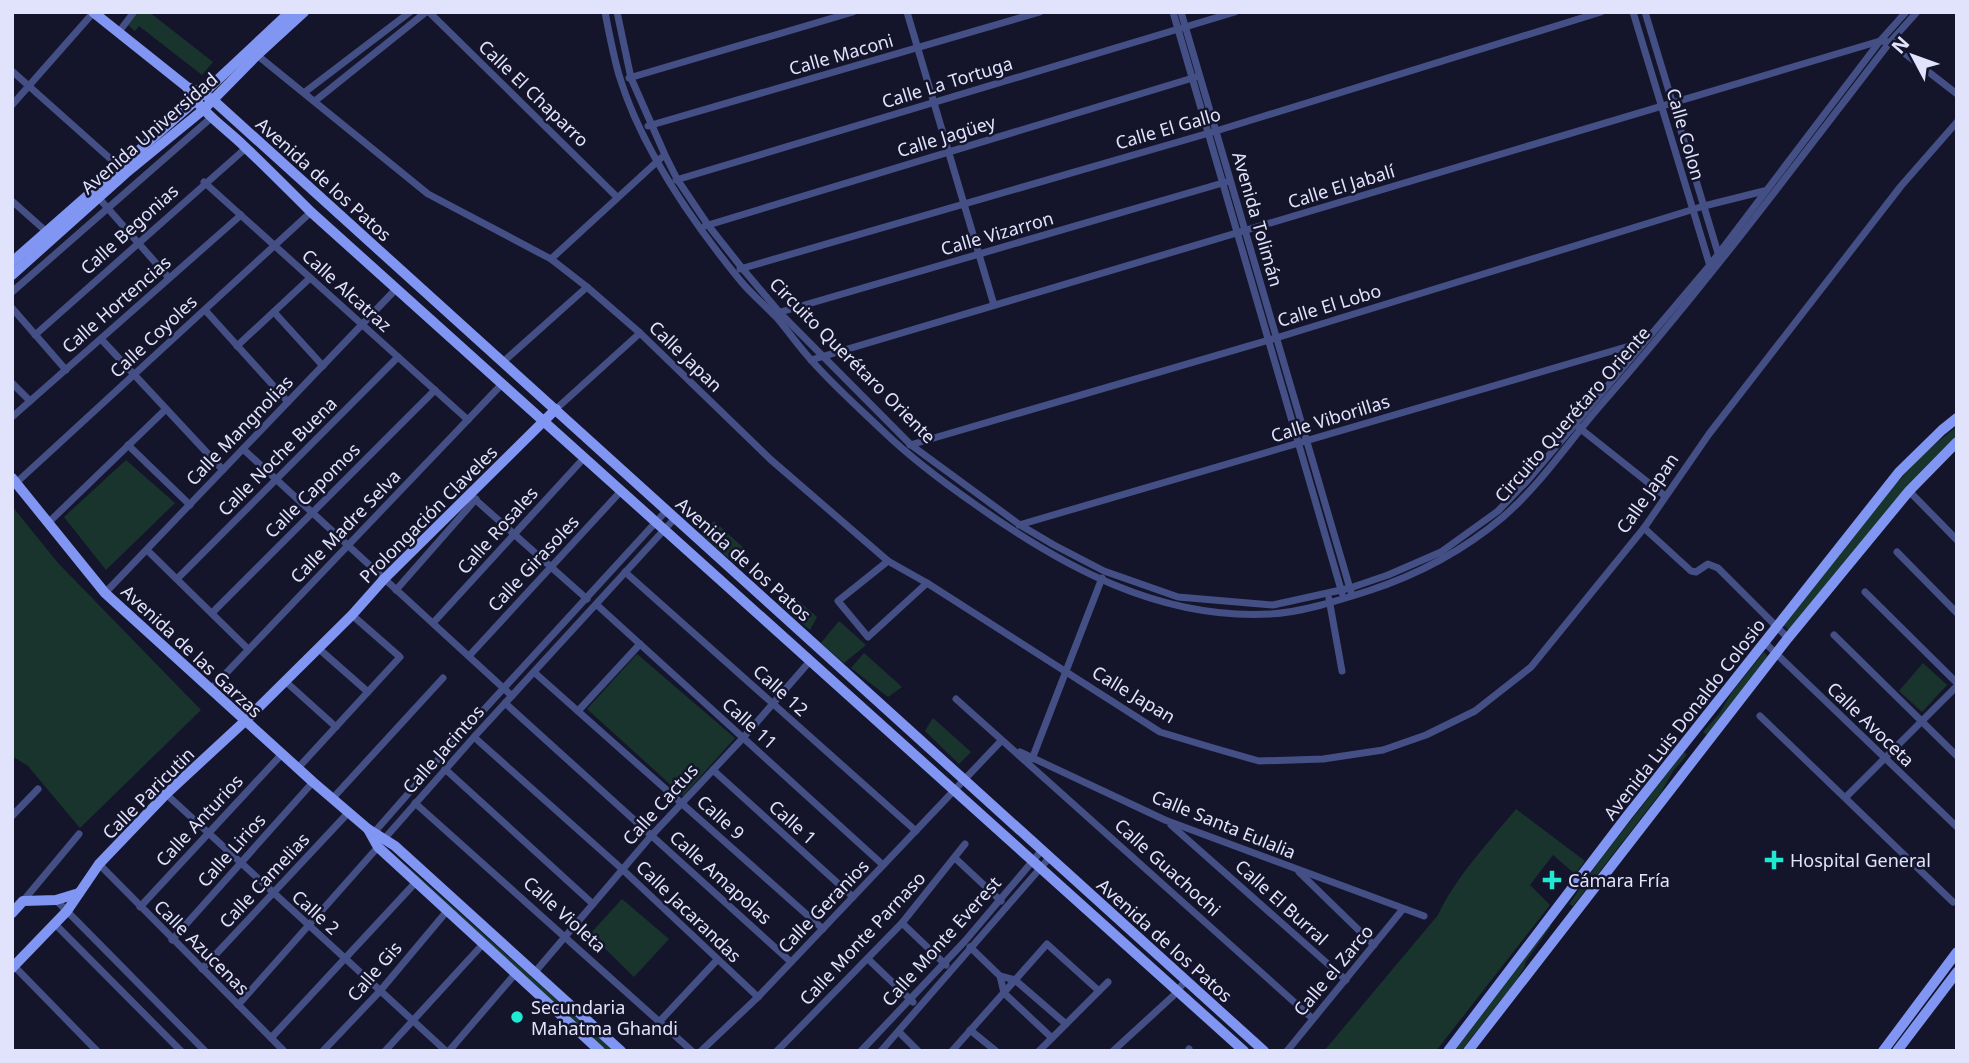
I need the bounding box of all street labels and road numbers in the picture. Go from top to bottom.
street label: Calle Maconi [786,28,896,80]
street label: Calle El Chaparro [474,34,594,152]
street label: Calle La Tortuga [879,51,1015,113]
street label: Avenida Universidad [76,67,222,199]
street label: Calle Colon [1661,85,1711,183]
street label: Calle El Gallo [1113,102,1223,154]
street label: Calle Jagüey [894,109,999,162]
street label: Avenida de los Patos [251,112,397,246]
street label: Avenida Tolimán [1227,149,1289,289]
street label: Calle El Jabalí [1285,158,1398,214]
street label: Calle Begonias [75,179,183,279]
street label: Calle Vizarron [938,205,1056,261]
street label: Calle Alcatraz [297,243,397,337]
street label: Calle Hortencias [56,250,176,358]
street label: Circuito Querétaro Oriente [765,272,941,448]
street label: Calle El Lobo [1274,278,1384,332]
street label: Calle Coyoles [104,289,202,383]
street label: Calle Japan [644,315,728,397]
street label: Circuito Querétaro Oriente [1489,321,1655,507]
street label: Calle Mangnolias [180,370,298,490]
street label: Calle Viborillas [1268,389,1392,447]
street label: Calle Noche Buena [212,391,342,521]
street label: Calle Capomos [259,437,365,543]
street label: Prolongación Claveles [354,440,502,588]
street label: Calle Japan [1611,448,1683,538]
street label: Calle Madre Selva [285,464,405,588]
street label: Calle Rosales [451,481,543,579]
street label: Avenida de los Patos [671,492,817,626]
street label: Calle Girasoles [482,510,584,616]
street label: Avenida de las Garzas [116,579,268,723]
street label: Avenida Luis Donaldo Colosio [1598,613,1770,825]
street label: Calle 12 [748,659,814,721]
street label: Calle Japan [1088,660,1180,728]
street label: Calle Avoceta [1822,676,1920,772]
street label: Calle 11 [717,692,783,754]
street label: Calle Jacintos [397,700,489,798]
street label: Calle Paricutin [97,742,199,844]
street label: Calle Cactus [617,758,703,850]
street label: Calle Anturios [150,769,248,871]
street label: Calle Santa Eulalia [1148,784,1300,864]
street label: Calle 9 [692,789,750,845]
street label: Calle 1 [764,794,822,850]
street label: Calle Lirios [192,808,270,892]
street label: Calle Guachochi [1110,813,1226,921]
street label: Calle Amapolas [665,825,777,929]
street label: Calle Camelias [214,827,314,933]
street label: Calle Geranios [772,854,874,958]
street label: Calle El Burral [1230,854,1334,950]
street label: Calle Jacarandas [631,855,747,967]
street label: Calle Monte Parnaso [794,866,930,1010]
street label: Calle Violeta [519,871,611,957]
street label: Calle Monte Everest [876,871,1006,1011]
street label: Avenida de los Patos [1092,873,1238,1007]
street label: Calle 2 [287,884,345,940]
street label: Calle Azucenas [149,894,255,1000]
street label: Calle el Zarco [1288,919,1378,1021]
street label: Calle Gis [341,936,407,1006]

